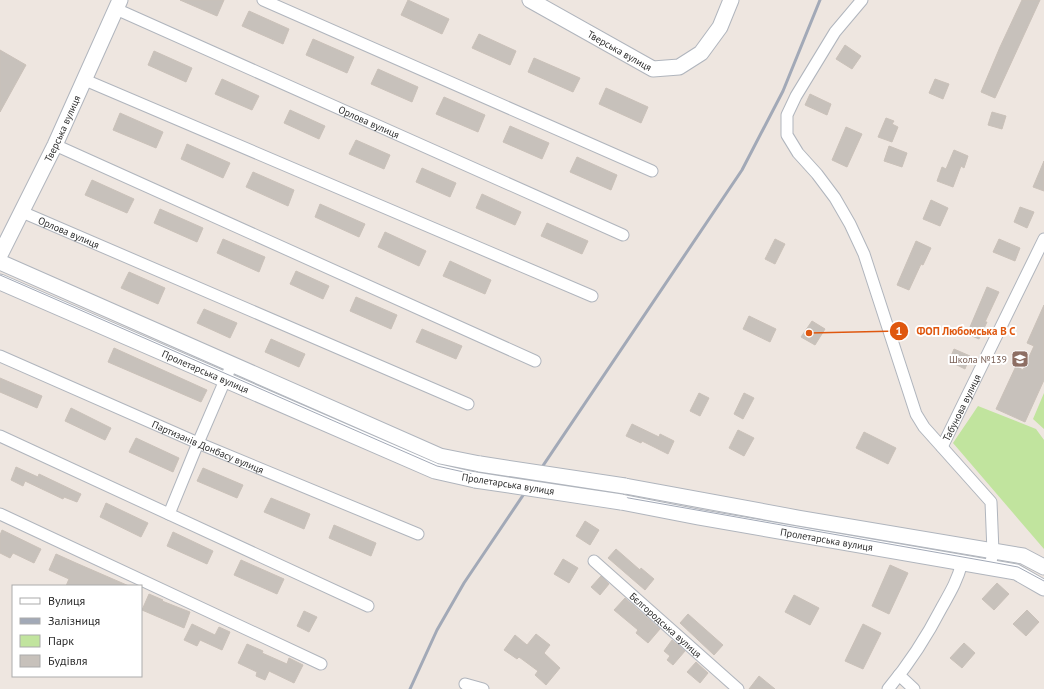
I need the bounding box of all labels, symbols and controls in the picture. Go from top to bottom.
street label: Тверська вулиця [585,27,655,74]
street label: Тверська вулиця [41,93,83,164]
street label: Орлова вулиця [336,103,402,141]
street label: Орлова вулиця [36,213,102,251]
callout: ФОП Любомська В С [889,320,1024,343]
text: 1 [896,323,902,338]
text: ФОП Любомська В С [917,324,1016,338]
street label: Пролетарська вулиця [160,347,251,396]
school or university icon: Школа №139 [1010,349,1030,369]
place label: Школа №139 [949,353,1007,366]
street label: Табунова вулиця [939,372,983,443]
street label: Партизанів Донбасу вулиця [150,417,266,476]
street label: Пролетарська вулиця [461,470,555,498]
street label: Пролетарська вулиця [779,525,874,554]
legend [12,585,142,677]
street label: Бєлгородська вулиця [627,589,705,660]
text: Вулиця [48,593,85,608]
text: Залізниця [48,613,100,628]
text: Парк [48,633,74,648]
text: Будівля [48,653,87,668]

